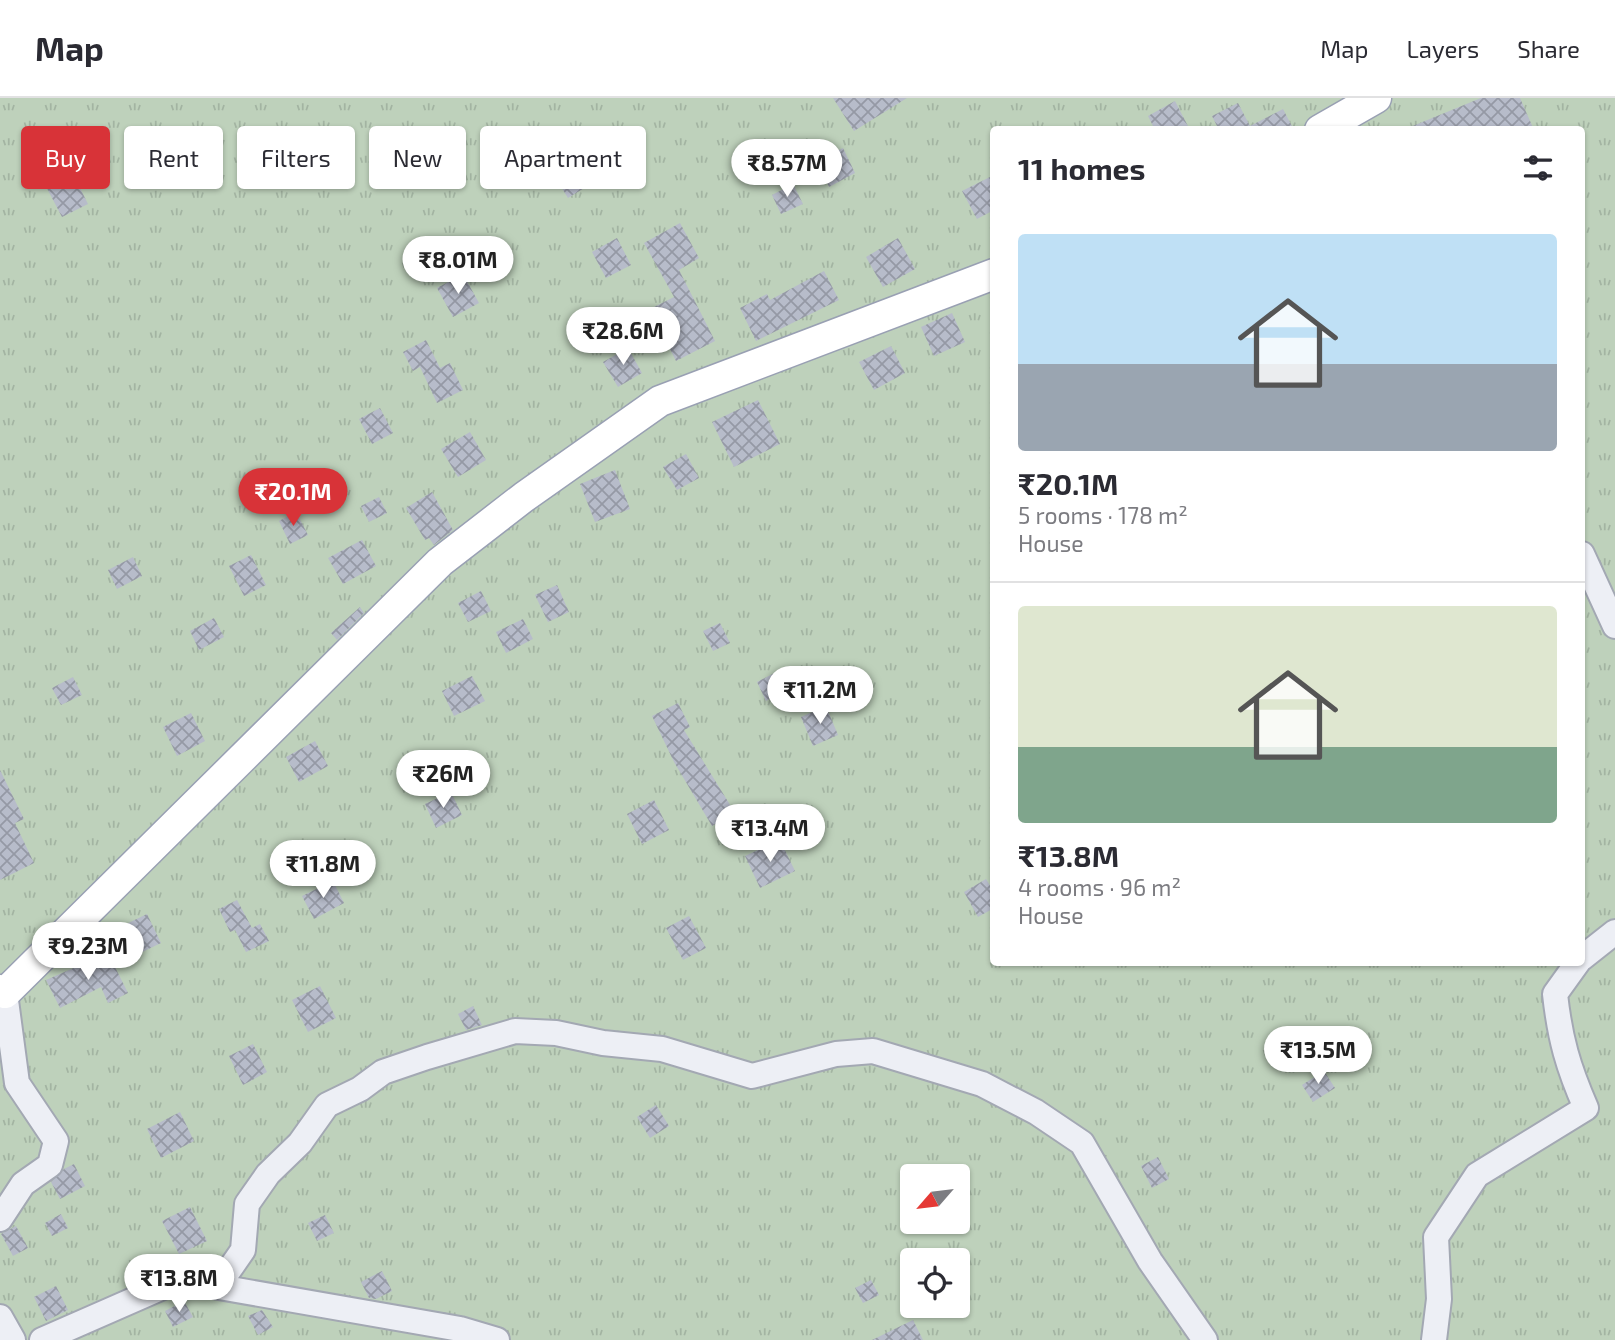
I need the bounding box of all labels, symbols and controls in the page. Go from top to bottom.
text: Map [35,28,104,68]
text: Map [1320,34,1368,63]
text: Layers [1406,34,1479,63]
text: Share [1517,34,1580,63]
chip: Buy [21,126,110,189]
chip: Rent [124,126,223,189]
chip: Filters [237,126,355,189]
chip: New [369,126,466,189]
chip: Apartment [480,126,646,189]
pin: ₹8.57M [730,140,844,199]
text: ₹8.57M [747,148,827,176]
icon: filters [1519,149,1557,187]
text: 11 homes [1018,150,1145,186]
pin: ₹8.01M [401,236,515,296]
text: ₹8.01M [418,245,498,273]
icon: home [1225,280,1351,406]
pin: ₹28.6M [566,308,680,367]
text: ₹28.6M [582,316,664,344]
text: ₹20.1M [1018,465,1119,501]
pin: ₹20.1M [236,468,350,528]
text: ₹20.1M [254,477,332,505]
text: 5 rooms · 178 m² [1018,501,1188,529]
text: House [1018,529,1084,557]
icon: home [1225,652,1351,778]
pin: ₹11.2M [763,666,877,726]
text: ₹11.2M [783,675,857,703]
pin: ₹26M [402,750,484,810]
text: ₹26M [412,759,474,787]
pin: ₹13.4M [713,804,827,864]
text: ₹13.4M [731,813,809,841]
text: ₹13.8M [1018,837,1119,873]
pin: ₹11.8M [266,840,380,900]
text: ₹11.8M [286,849,360,877]
text: 4 rooms · 96 m² [1018,873,1181,901]
text: House [1018,901,1084,929]
pin: ₹9.23M [31,922,145,982]
text: ₹9.23M [48,931,128,959]
pin: ₹13.5M [1261,1026,1375,1086]
text: ₹13.5M [1280,1035,1356,1063]
north arrow [900,1164,970,1234]
map controls [900,1164,970,1318]
button: locate [900,1248,970,1318]
pin: ₹13.8M [122,1254,236,1314]
text: ₹13.8M [140,1263,218,1291]

